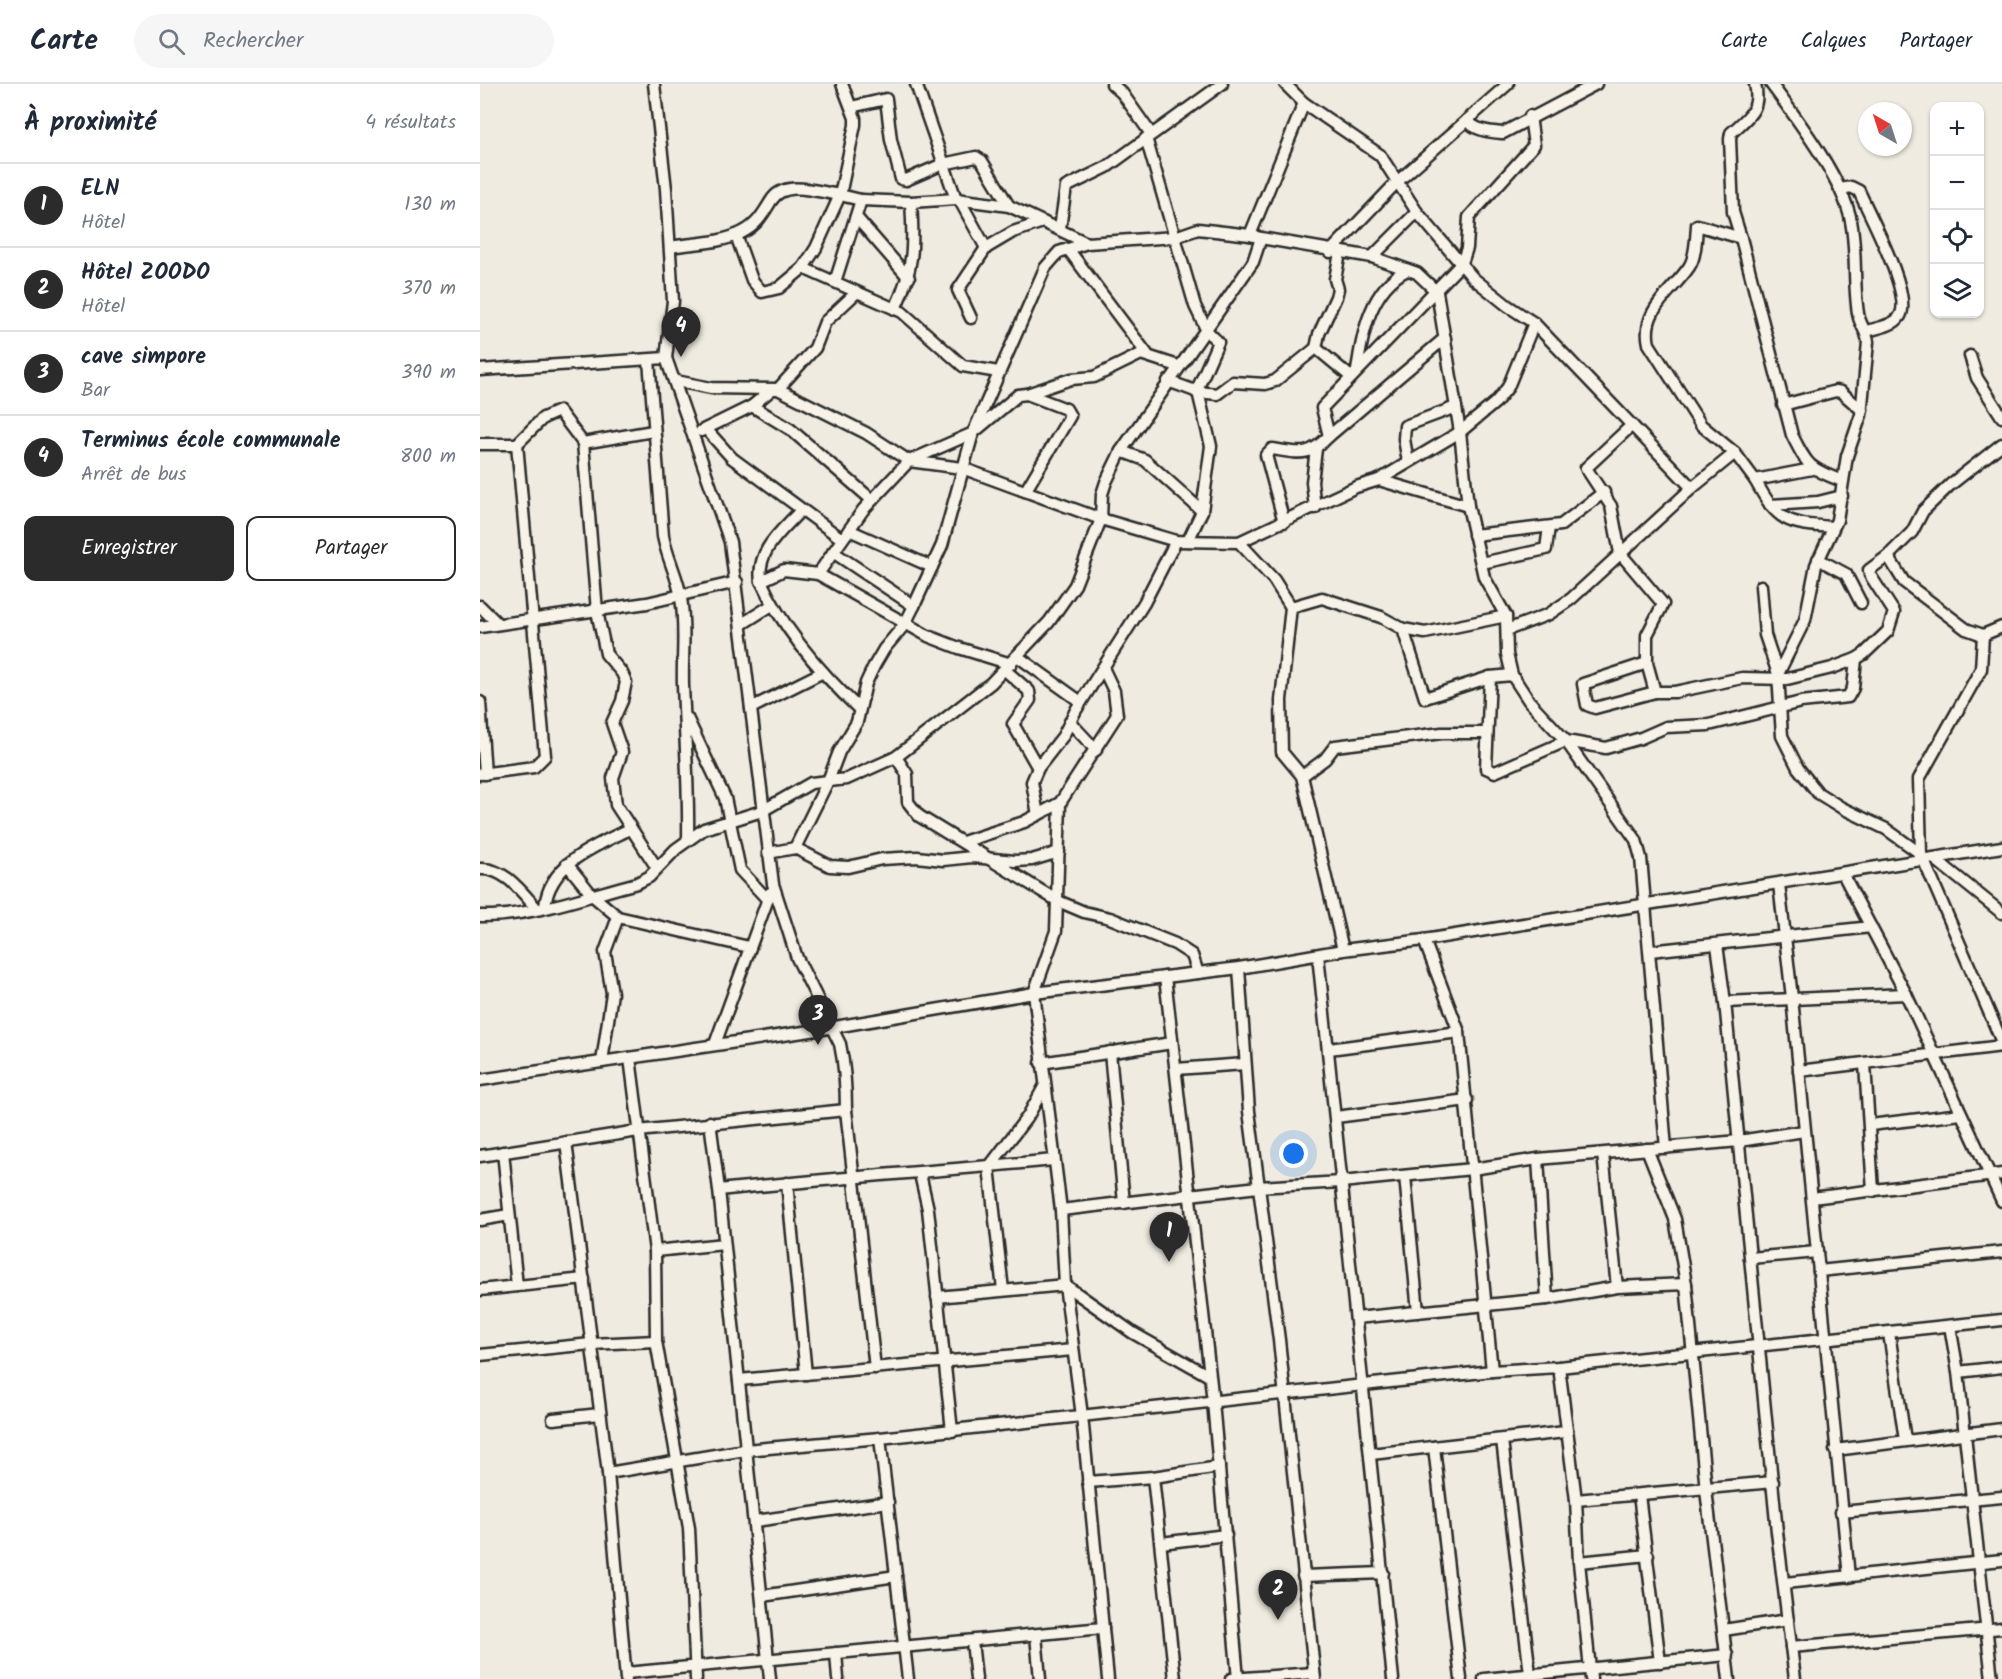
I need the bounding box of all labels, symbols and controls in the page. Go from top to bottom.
search box [134,14,554,68]
text: Carte [30,19,98,64]
text: Rechercher [203,24,303,59]
icon: search [155,25,188,58]
text: Carte [1720,25,1767,58]
text: Calques [1800,25,1866,58]
text: Partager [1899,25,1972,58]
text: À proximité [24,102,156,144]
north arrow [1858,102,1912,156]
map controls [1930,102,1984,318]
button: + [1930,102,1984,156]
text: 4 résultats [365,107,456,139]
button: − [1930,156,1984,210]
text: ELN [81,172,119,207]
text: 1 [40,189,47,221]
text: 130 m [404,189,456,221]
text: Hôtel [81,207,125,239]
button: locate [1930,210,1984,264]
text: Hôtel ZOODO [81,256,210,291]
button: layers [1930,264,1984,318]
text: 2 [38,273,49,305]
text: 370 m [401,273,456,305]
text: Hôtel [81,291,125,323]
pin: 4 [662,308,700,357]
text: cave simpore [81,340,206,375]
text: 3 [38,357,49,389]
text: 390 m [401,357,456,389]
text: Bar [81,375,110,407]
text: Terminus école communale [81,424,340,459]
text: 4 [38,441,49,473]
text: 800 m [400,441,456,473]
text: Arrêt de bus [81,459,187,491]
button: Enregistrer [24,516,234,581]
button: Partager [246,516,456,581]
pin: 3 [798,996,838,1045]
your location [1279,1139,1308,1168]
pin: 1 [1150,1212,1188,1262]
pin: 2 [1258,1570,1298,1620]

